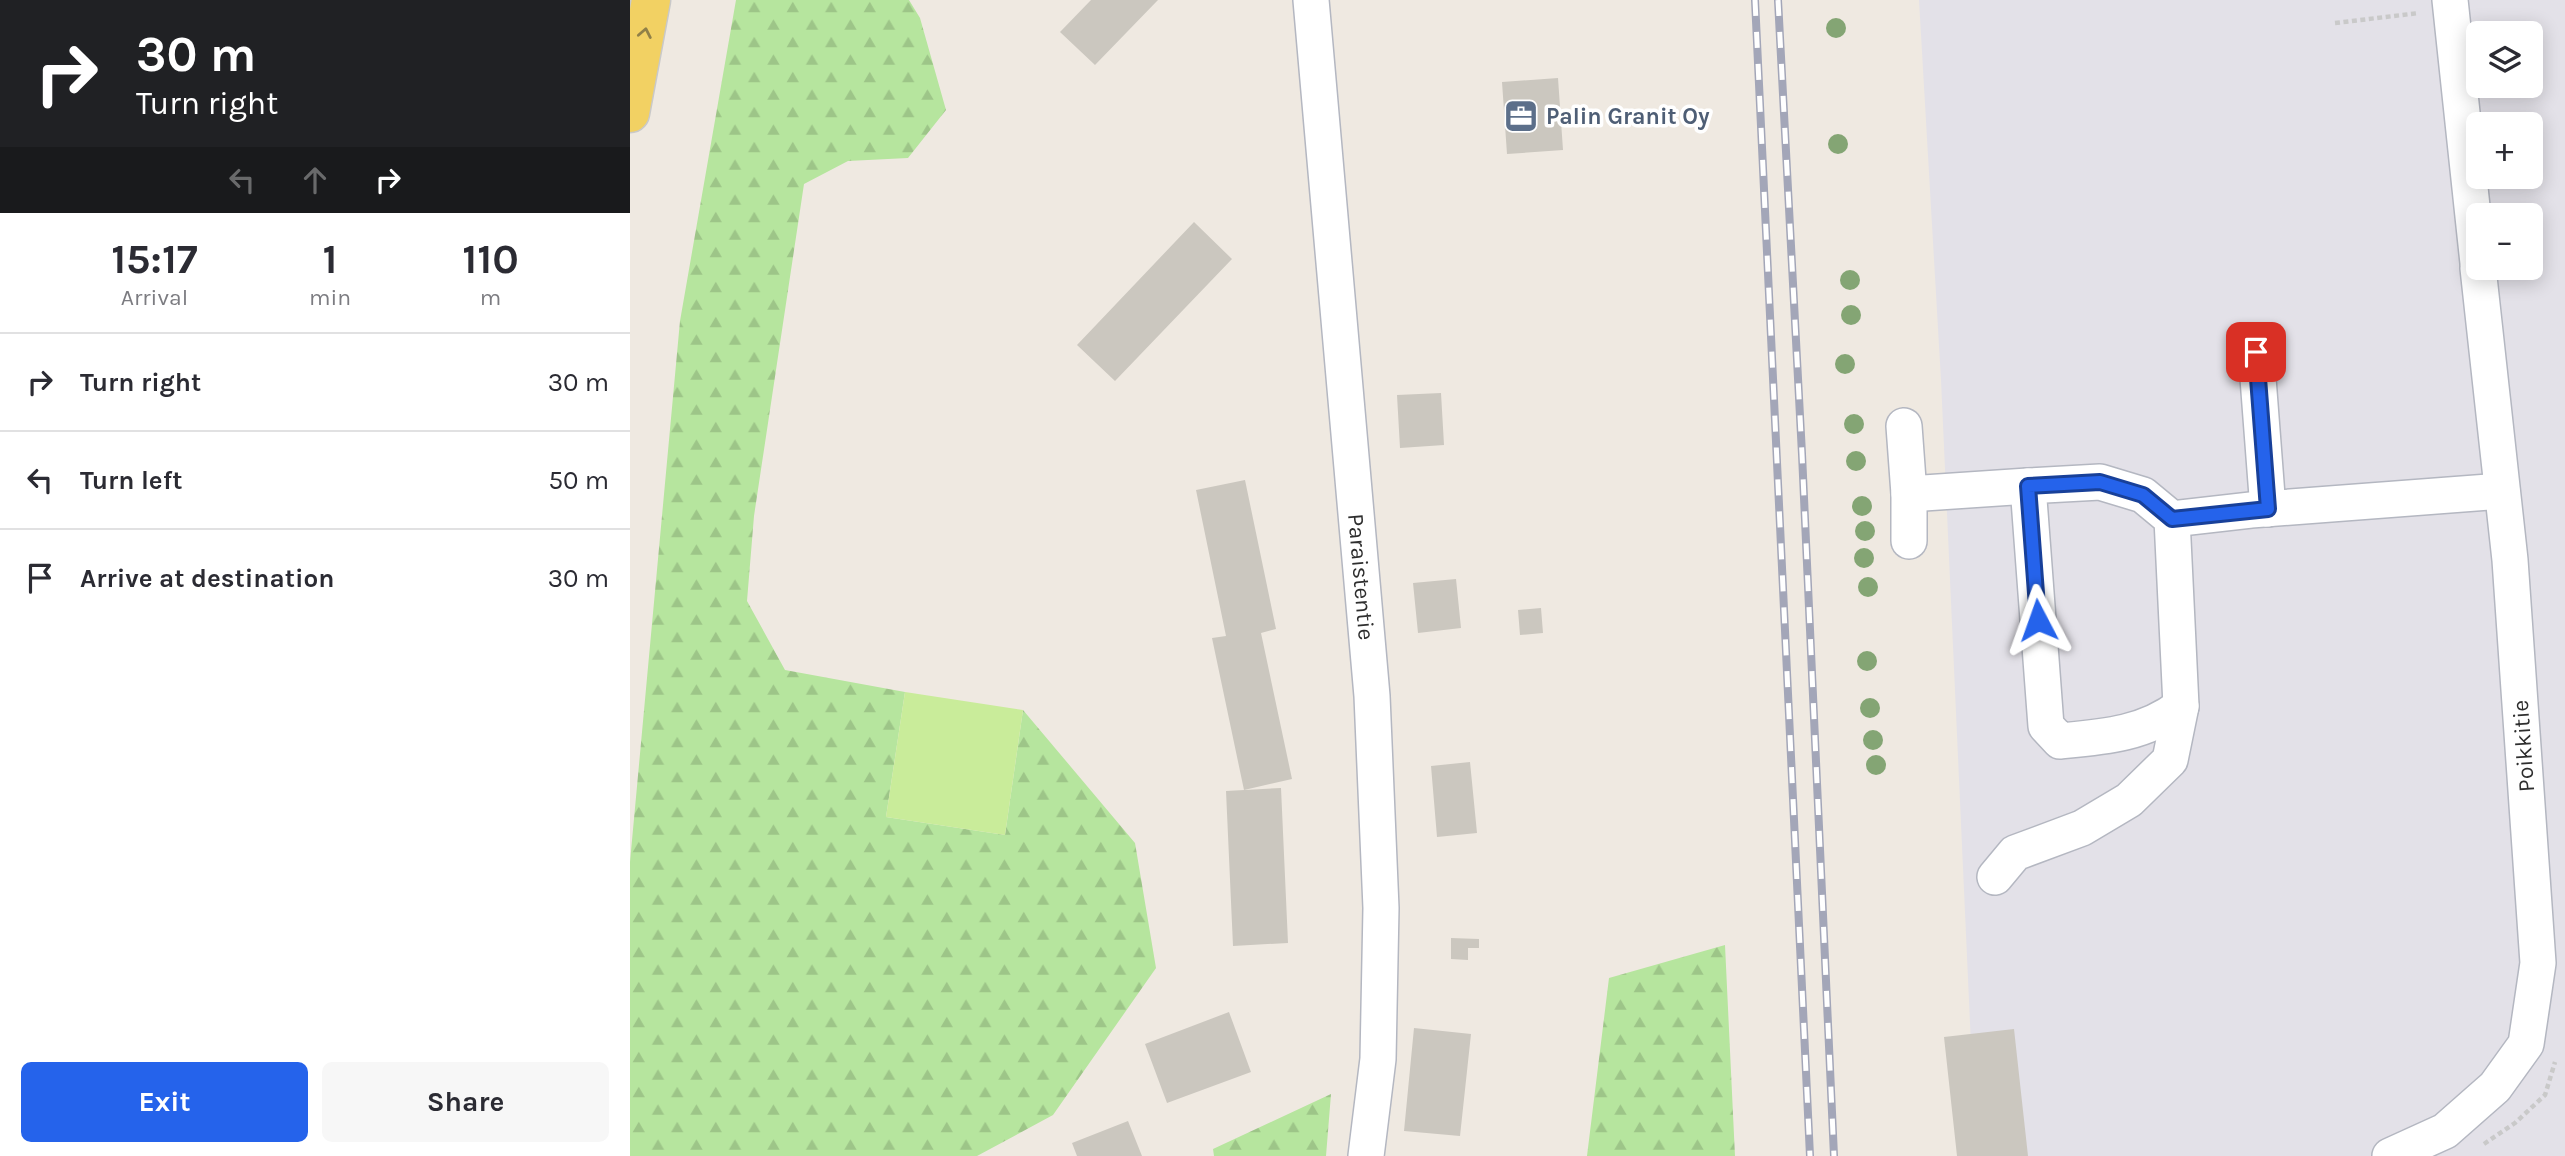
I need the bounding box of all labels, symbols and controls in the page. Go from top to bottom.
map controls [2466,21,2543,280]
button: layers [2466,21,2543,98]
text: 30 m [136,26,256,83]
one-way arrow [637,27,652,39]
icon: right [21,28,112,119]
text: Turn right [136,85,278,122]
office icon: Palin Granit Oy [1502,97,1540,135]
place label: Palin Granit Oy [1546,103,1710,130]
button: + [2466,112,2543,189]
icon: left [223,161,261,199]
icon: ahead [296,161,334,199]
icon: right [369,161,407,199]
button: − [2466,203,2543,280]
text: 15:17 [111,234,198,284]
text: 1 [323,234,338,284]
text: 110 [462,234,519,284]
text: Arrival [121,284,188,311]
text: min [309,284,351,311]
text: m [480,284,501,311]
pin [2226,322,2286,382]
icon: arrive [2237,333,2275,371]
icon: right [21,363,59,401]
text: Turn right [80,367,201,398]
text: 30 m [548,367,609,398]
icon: left [21,461,59,499]
text: Turn left [80,465,182,496]
text: 50 m [548,465,609,496]
street label: Paraistentie [1342,512,1380,641]
icon: arrive [21,559,59,597]
text: Arrive at destination [80,563,334,594]
text: 30 m [548,563,609,594]
position arrow [2001,583,2075,657]
street label: Poikkitie [2507,699,2540,793]
button: Exit [21,1062,308,1142]
button: Share [322,1062,609,1142]

